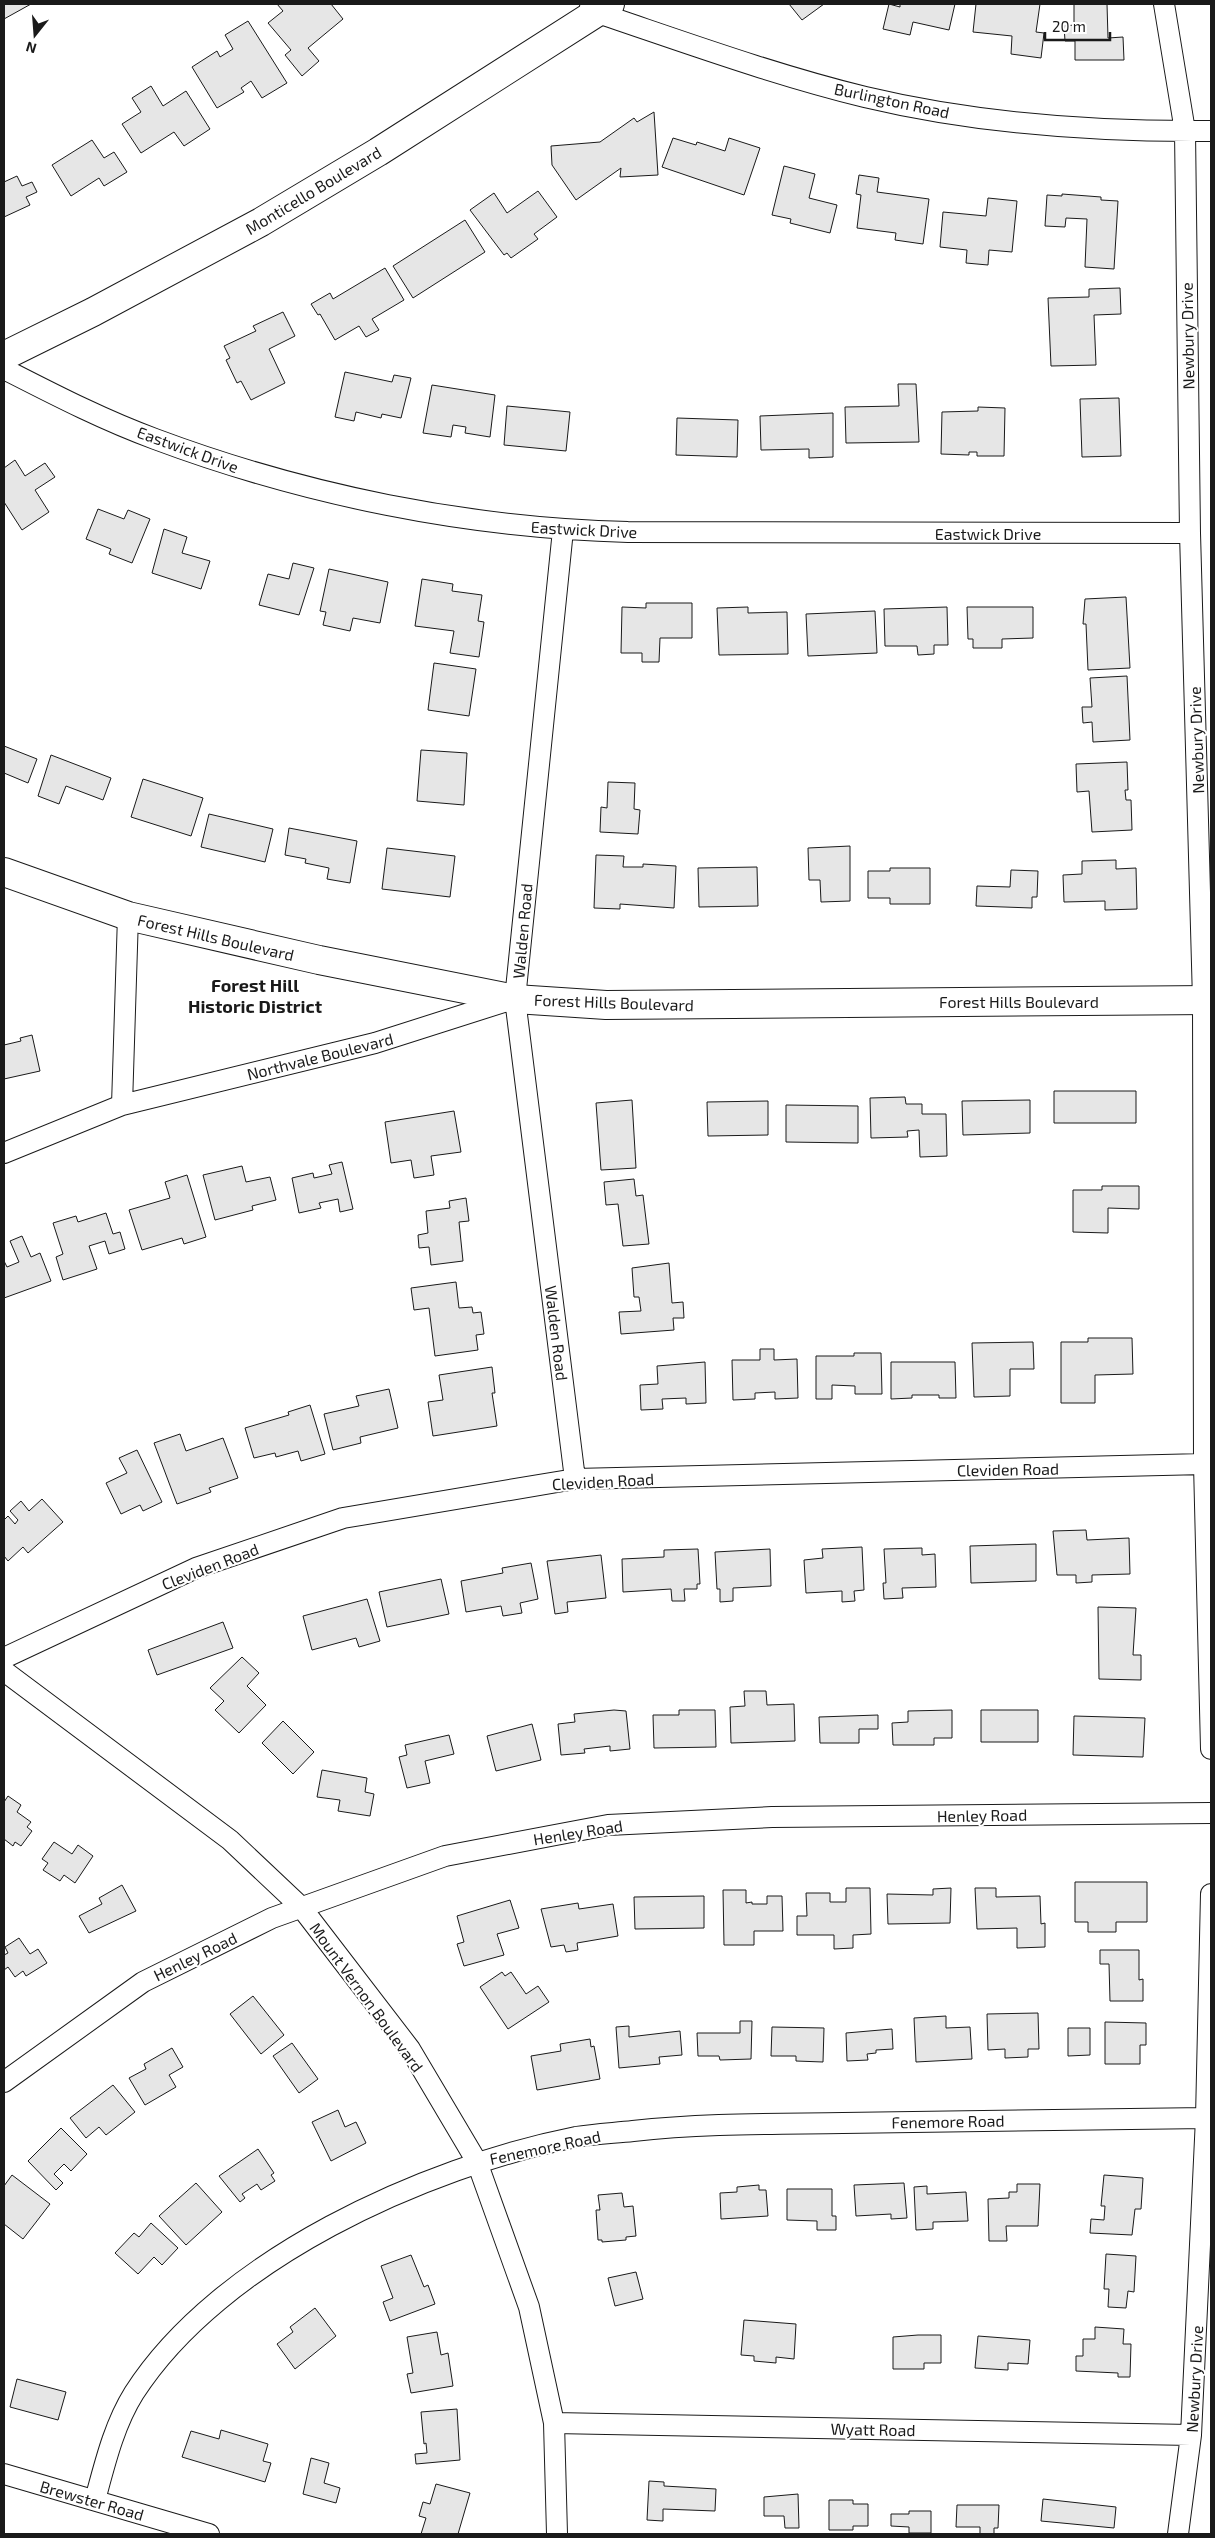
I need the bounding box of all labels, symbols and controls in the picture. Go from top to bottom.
north arrow [10,10,60,60]
scale bar [1045,10,1110,42]
text: 20 m [1052,17,1086,35]
text: N [24,38,38,58]
street label: Burlington Road [833,79,951,121]
street label: Monticello Boulevard [242,142,384,238]
street label: Newbury Drive [1177,282,1197,390]
street label: Eastwick Drive [135,422,241,476]
street label: Eastwick Drive [530,517,638,541]
street label: Eastwick Drive [935,524,1041,543]
street label: Newbury Drive [1185,686,1207,794]
street label: Walden Road [508,882,536,980]
street label: Forest Hills Boulevard [136,910,296,964]
district label: Forest Hill Historic District [188,974,323,1017]
street label: Forest Hills Boulevard [534,990,694,1014]
street label: Forest Hills Boulevard [939,992,1099,1011]
street label: Northvale Boulevard [245,1029,395,1083]
street label: Walden Road [542,1284,572,1382]
street label: Cleviden Road [957,1459,1059,1479]
street label: Cleviden Road [551,1469,655,1493]
street label: Cleviden Road [159,1539,261,1593]
street label: Henley Road [937,1805,1027,1825]
street label: Henley Road [532,1816,624,1848]
street label: Mount Vernon Boulevard [306,1919,428,2075]
street label: Henley Road [150,1928,240,1984]
street label: Fenemore Road [891,2111,1005,2131]
street label: Fenemore Road [488,2126,602,2168]
street label: Newbury Drive [1182,2325,1206,2433]
street label: Wyatt Road [830,2419,916,2439]
street label: Brewster Road [38,2476,146,2524]

